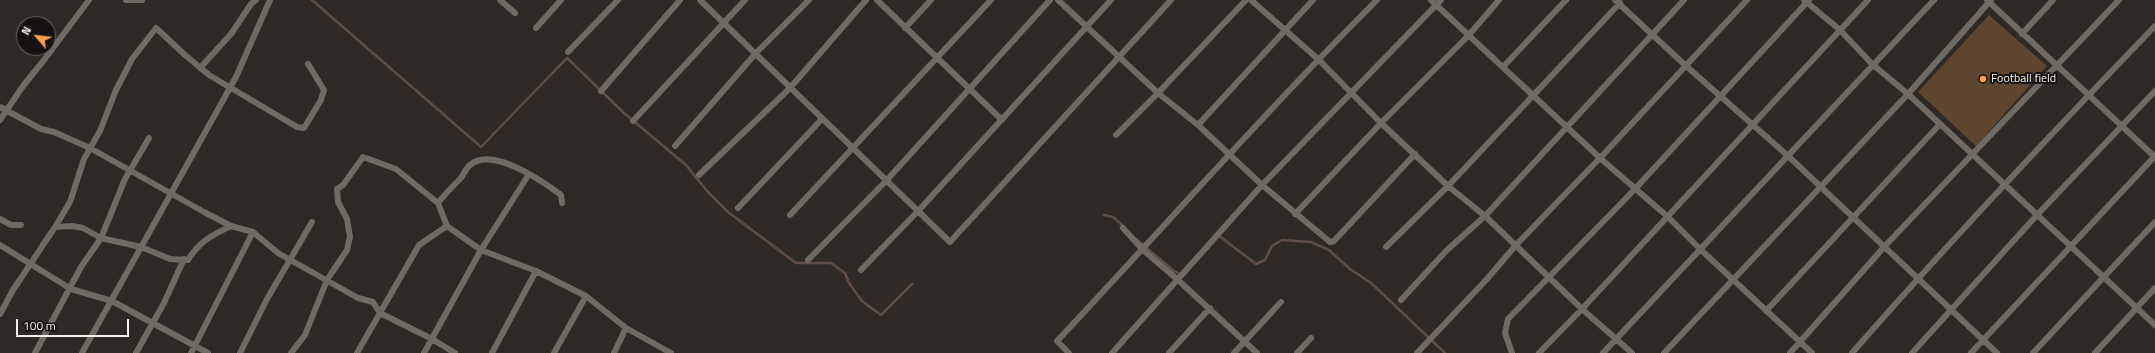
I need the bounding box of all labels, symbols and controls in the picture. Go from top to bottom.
north arrow [16,16,56,56]
text: N [17,24,35,38]
place label: Football field [1991,72,2056,86]
marker: Football field [1978,74,1988,84]
scale bar [18,311,131,337]
text: 100 m [23,316,56,335]

